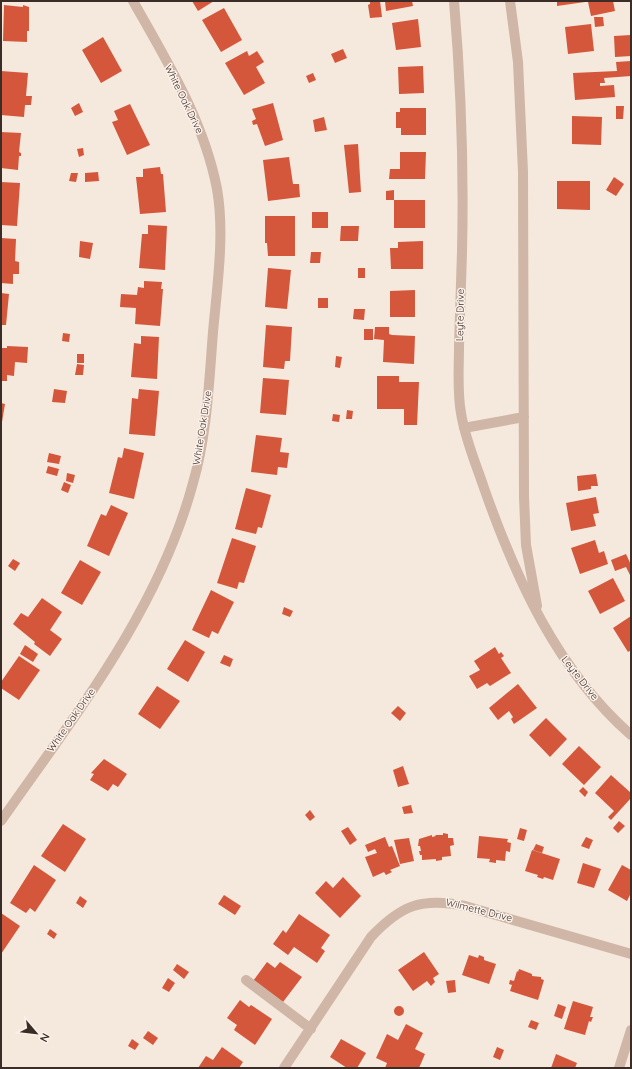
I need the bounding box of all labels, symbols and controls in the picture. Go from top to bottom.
street label: White Oak Drive [162,62,206,136]
street label: Leyte Drive [453,288,467,341]
street label: White Oak Drive [190,390,214,466]
street label: Leyte Drive [559,653,601,703]
street label: White Oak Drive [44,685,98,754]
street label: Wilmette Drive [444,895,514,925]
north arrow [16,1013,56,1053]
text: N [37,1031,53,1045]

